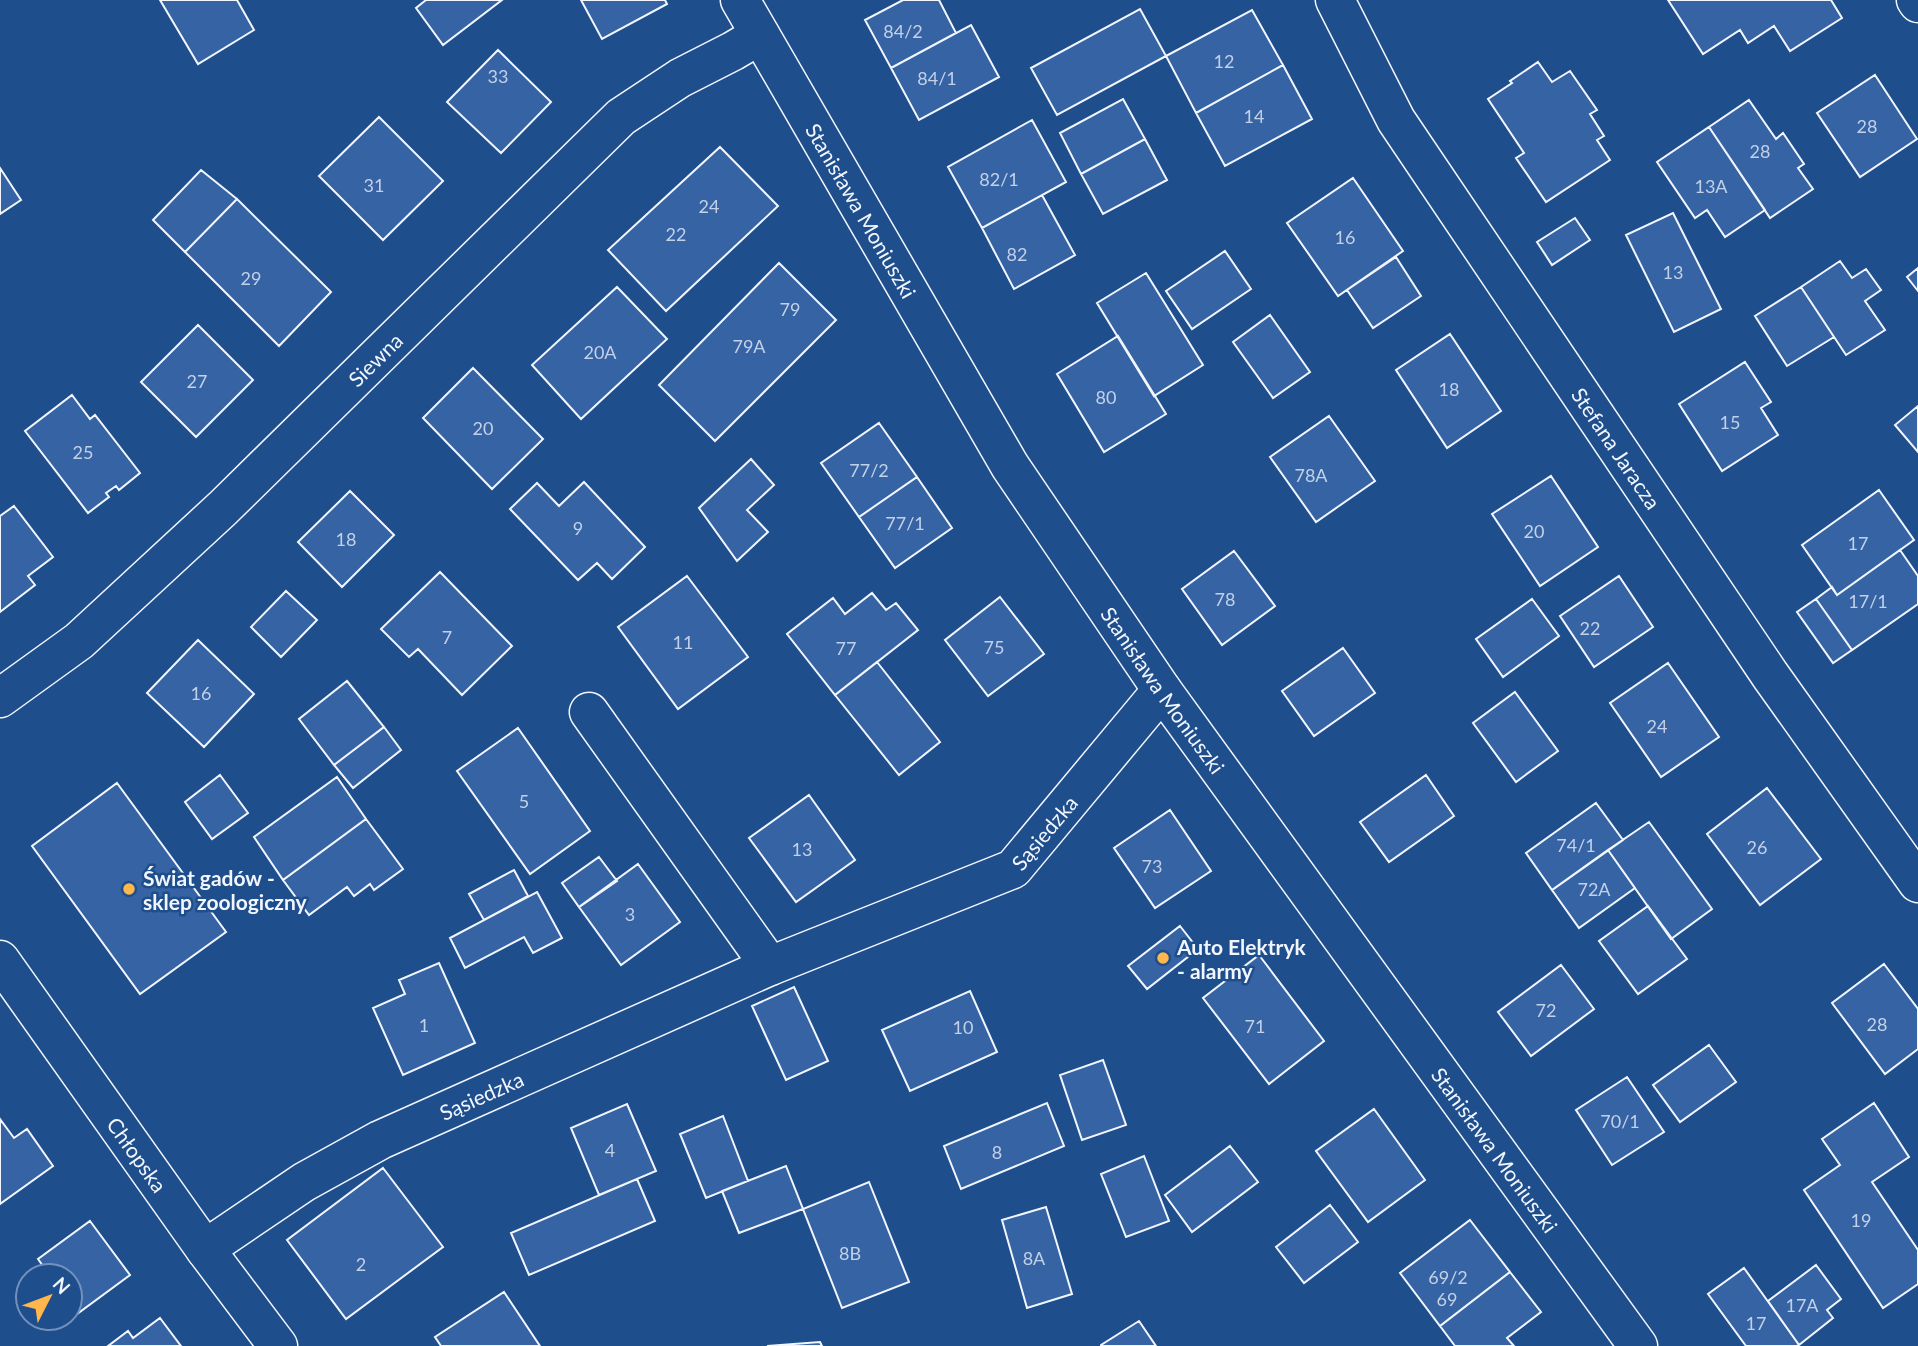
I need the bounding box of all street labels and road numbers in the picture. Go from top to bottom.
street label: Stanisława Moniuszki [801,118,922,302]
street label: Siewna [342,327,407,391]
street label: Stefana Jaracza [1567,382,1667,513]
street label: Stanisława Moniuszki [1097,602,1231,778]
street label: Sąsiedzka [1005,790,1082,874]
street label: Stanisława Moniuszki [1427,1062,1564,1237]
street label: Sąsiedzka [435,1065,527,1125]
street label: Chłopska [103,1112,173,1196]

